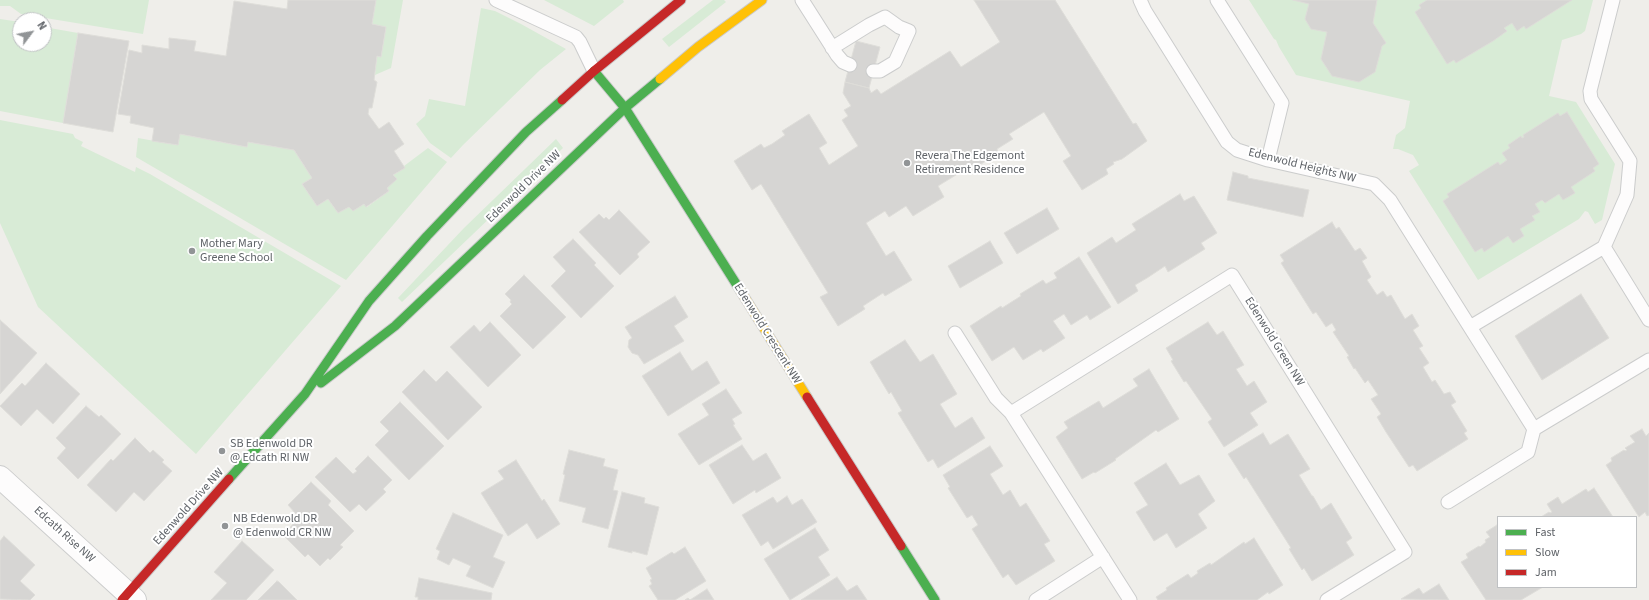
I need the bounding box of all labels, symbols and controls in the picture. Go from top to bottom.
north arrow [12,12,52,52]
text: N [33,19,50,33]
street label: Edenwold Heights NW [1247,146,1357,186]
street label: Edenwold Drive NW [484,148,564,226]
place label: Revera The Edgemont Retirement Residence [915,149,1025,177]
marker: Revera The Edgemont Retirement Residence [902,158,912,168]
place label: Mother Mary Greene School [200,237,273,265]
marker: Mother Mary Greene School [187,246,197,256]
street label: Edenwold Crescent NW [730,281,804,387]
street label: Edenwold Green NW [1241,295,1307,389]
place label: SB Edenwold DR @ Edcath RI NW [230,437,313,465]
marker: SB Edenwold DR @ Edcath RI NW [217,446,227,456]
street label: Edenwold Drive NW [151,466,227,548]
street label: Edcath Rise NW [30,504,98,566]
place label: NB Edenwold DR @ Edenwold CR NW [233,512,331,540]
legend [1497,516,1637,588]
marker: NB Edenwold DR @ Edenwold CR NW [220,521,230,531]
text: Fast [1535,524,1555,541]
text: Slow [1535,544,1560,561]
text: Jam [1535,564,1557,581]

